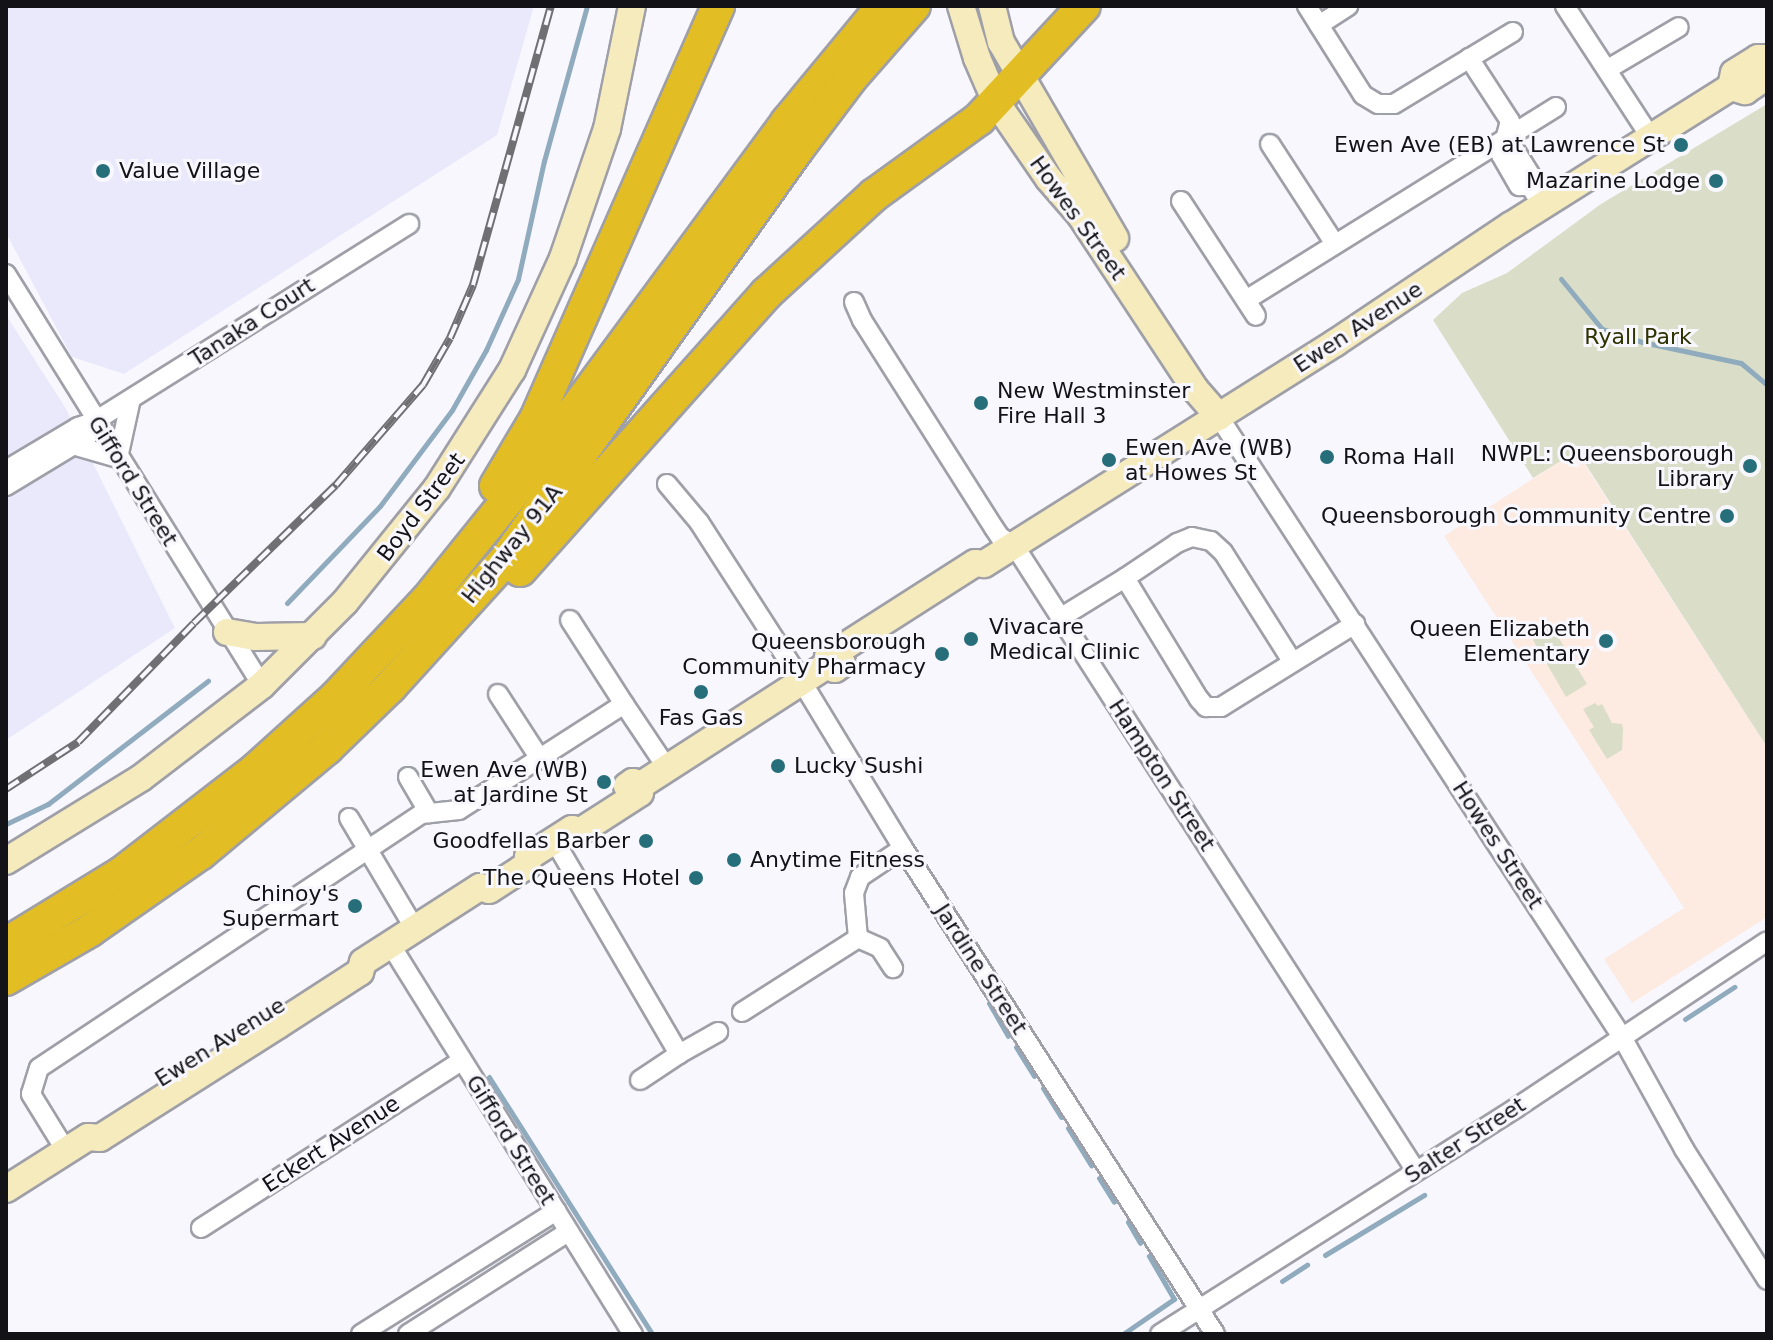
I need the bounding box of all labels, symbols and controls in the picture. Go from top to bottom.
place label: Ewen Ave (EB) at Lawrence St [1334,132,1665,158]
marker: Ewen Ave (EB) at Lawrence St [1672,136,1690,154]
street label: Howes Street [1024,151,1132,285]
place label: Value Village [119,158,260,184]
marker: Value Village [94,162,112,180]
place label: Mazarine Lodge [1526,168,1700,194]
marker: Mazarine Lodge [1707,172,1725,190]
street label: Tanaka Court [184,272,320,372]
street label: Ewen Avenue [1289,276,1427,378]
park label: Ryall Park [1584,324,1692,350]
place label: New Westminster Fire Hall 3 [997,377,1190,428]
marker: New Westminster Fire Hall 3 [972,394,990,412]
street label: Gifford Street [83,411,183,551]
place label: Ewen Ave (WB) at Howes St [1125,434,1293,486]
place label: NWPL: Queensborough Library [1481,440,1734,492]
place label: Roma Hall [1343,444,1455,470]
street label: Boyd Street [372,447,470,567]
marker: Roma Hall [1318,448,1336,466]
marker: Ewen Ave (WB) at Howes St [1100,451,1118,469]
marker: NWPL: Queensborough Library [1741,457,1759,475]
street label: Highway 91A [456,479,568,609]
place label: Queensborough Community Centre [1321,503,1711,529]
marker: Queensborough Community Centre [1718,507,1736,525]
place label: Vivacare Medical Clinic [989,613,1140,664]
place label: Queen Elizabeth Elementary [1410,615,1590,666]
place label: Queensborough Community Pharmacy [682,628,926,680]
marker: Vivacare Medical Clinic [960,628,982,650]
marker: Queen Elizabeth Elementary [1597,632,1615,650]
marker: Queensborough Community Pharmacy [933,645,951,663]
marker: Fas Gas [692,683,710,701]
street label: Hampton Street [1103,694,1221,856]
place label: Fas Gas [659,705,743,731]
place label: Lucky Sushi [794,753,923,779]
place label: Ewen Ave (WB) at Jardine St [420,756,588,808]
marker: Lucky Sushi [769,757,787,775]
marker: Ewen Ave (WB) at Jardine St [595,773,613,791]
street label: Howes Street [1447,776,1549,914]
place label: Goodfellas Barber [432,828,630,854]
marker: Goodfellas Barber [637,832,655,850]
place label: Anytime Fitness [750,847,925,873]
marker: Anytime Fitness [725,851,743,869]
place label: The Queens Hotel [483,865,680,891]
marker: The Queens Hotel [687,869,705,887]
place label: Chinoy's Supermart [222,880,339,932]
marker: Chinoy's Supermart [346,897,364,915]
street label: Jardine Street [929,899,1033,1039]
street label: Ewen Avenue [150,992,290,1092]
street label: Gifford Street [461,1070,561,1210]
street label: Eckert Avenue [258,1090,404,1198]
street label: Salter Street [1400,1091,1530,1189]

